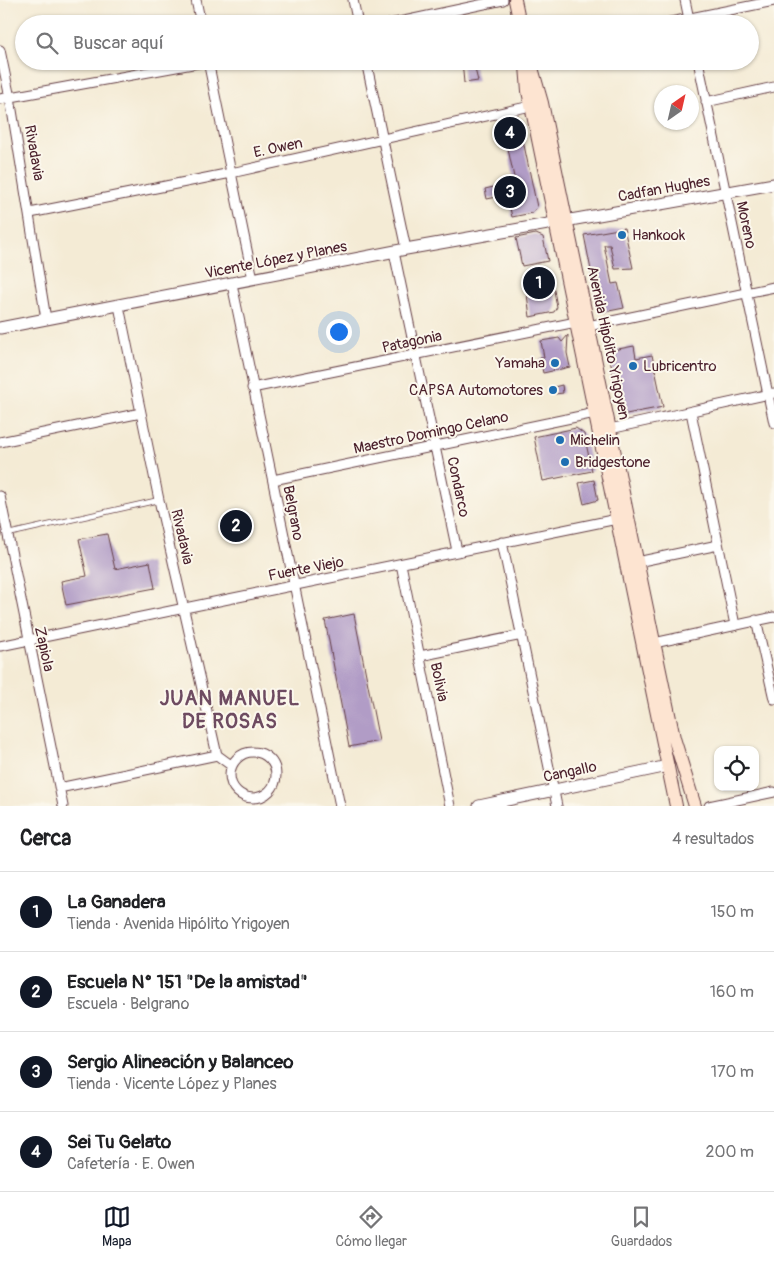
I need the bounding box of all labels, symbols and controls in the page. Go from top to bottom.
search box [15,15,759,70]
icon: search [33,29,61,57]
text: Buscar aquí [73,31,164,55]
north arrow [654,85,699,130]
pin: 4 [494,114,526,152]
street label: Rivadavia [20,124,48,182]
street label: E. Owen [252,134,304,162]
street label: Cadfan Hughes [616,172,712,206]
pin: 3 [494,173,526,211]
street label: Moreno [732,200,760,250]
place label: Hankook [632,226,686,245]
marker: Hankook [616,229,628,241]
street label: Vicente López y Planes [203,237,349,283]
pin: 1 [523,264,555,302]
street label: Avenida Hipólito Yrigoyen [582,264,634,422]
your location [326,319,352,345]
street label: Patagonia [380,326,444,358]
place label: Yamaha [495,354,545,373]
marker: Yamaha [549,357,561,369]
place label: Lubricentro [643,357,717,376]
marker: Lubricentro [627,360,639,372]
place label: CAPSA Automotores [409,381,543,400]
marker: CAPSA Automotores [547,384,559,396]
street label: Maestro Domingo Celano [352,407,510,459]
place label: Michelin [570,431,620,450]
marker: Michelin [554,434,566,446]
place label: Bridgestone [575,453,651,472]
street label: Condarco [442,455,474,519]
marker: Bridgestone [559,456,571,468]
street label: Belgrano [278,484,308,542]
street label: Rivadavia [166,507,198,567]
pin: 2 [220,507,252,545]
street label: Fuerte Viejo [267,552,345,586]
street label: Zapiola [30,625,58,673]
street label: Bolivia [426,661,452,703]
district label: JUAN MANUEL DE ROSAS [160,686,300,734]
map controls [714,746,759,791]
button: locate [714,746,759,791]
street label: Cangallo [542,757,598,787]
text: Cerca [20,825,71,852]
text: 4 resultados [672,829,754,849]
text: La Ganadera [67,890,166,914]
text: 1 [33,902,39,922]
text: 150 m [710,902,754,922]
text: Tienda · Avenida Hipólito Yrigoyen [67,914,290,934]
text: Escuela N° 151 "De la amistad" [67,970,308,994]
text: 2 [32,982,40,1002]
text: 160 m [710,982,754,1002]
text: Escuela · Belgrano [67,994,189,1014]
text: Sergio Alineación y Balanceo [67,1050,293,1074]
text: 3 [32,1062,40,1082]
text: 170 m [711,1062,754,1082]
text: Tienda · Vicente López y Planes [67,1074,277,1094]
text: Sei Tu Gelato [67,1130,171,1154]
text: 4 [31,1142,41,1162]
text: 200 m [706,1142,754,1162]
text: Cafetería · E. Owen [67,1154,195,1174]
tab: Mapa [102,1203,132,1250]
tab: Cómo llegar [336,1203,407,1250]
tab: Guardados [611,1203,672,1250]

